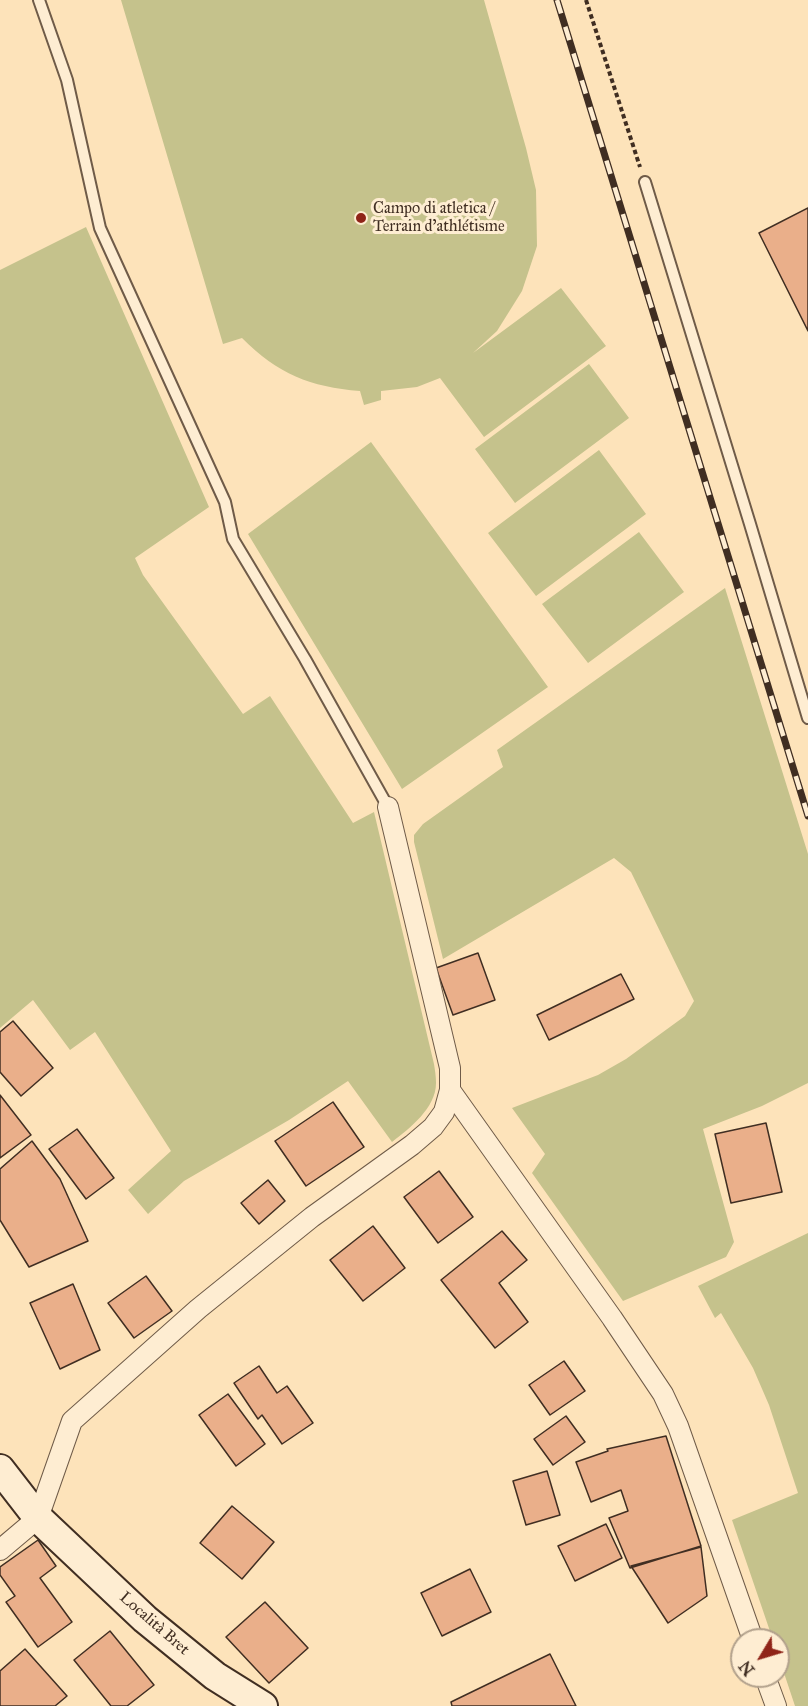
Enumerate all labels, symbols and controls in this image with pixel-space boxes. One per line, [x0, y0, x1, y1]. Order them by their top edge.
place label: Campo di atletica / Terrain d'athlétisme [373, 199, 505, 237]
marker: Campo di atletica / Terrain d'athlétisme [354, 211, 368, 225]
street label: Località Bret [115, 1588, 193, 1660]
north arrow [730, 1628, 790, 1688]
text: N [735, 1657, 759, 1679]

